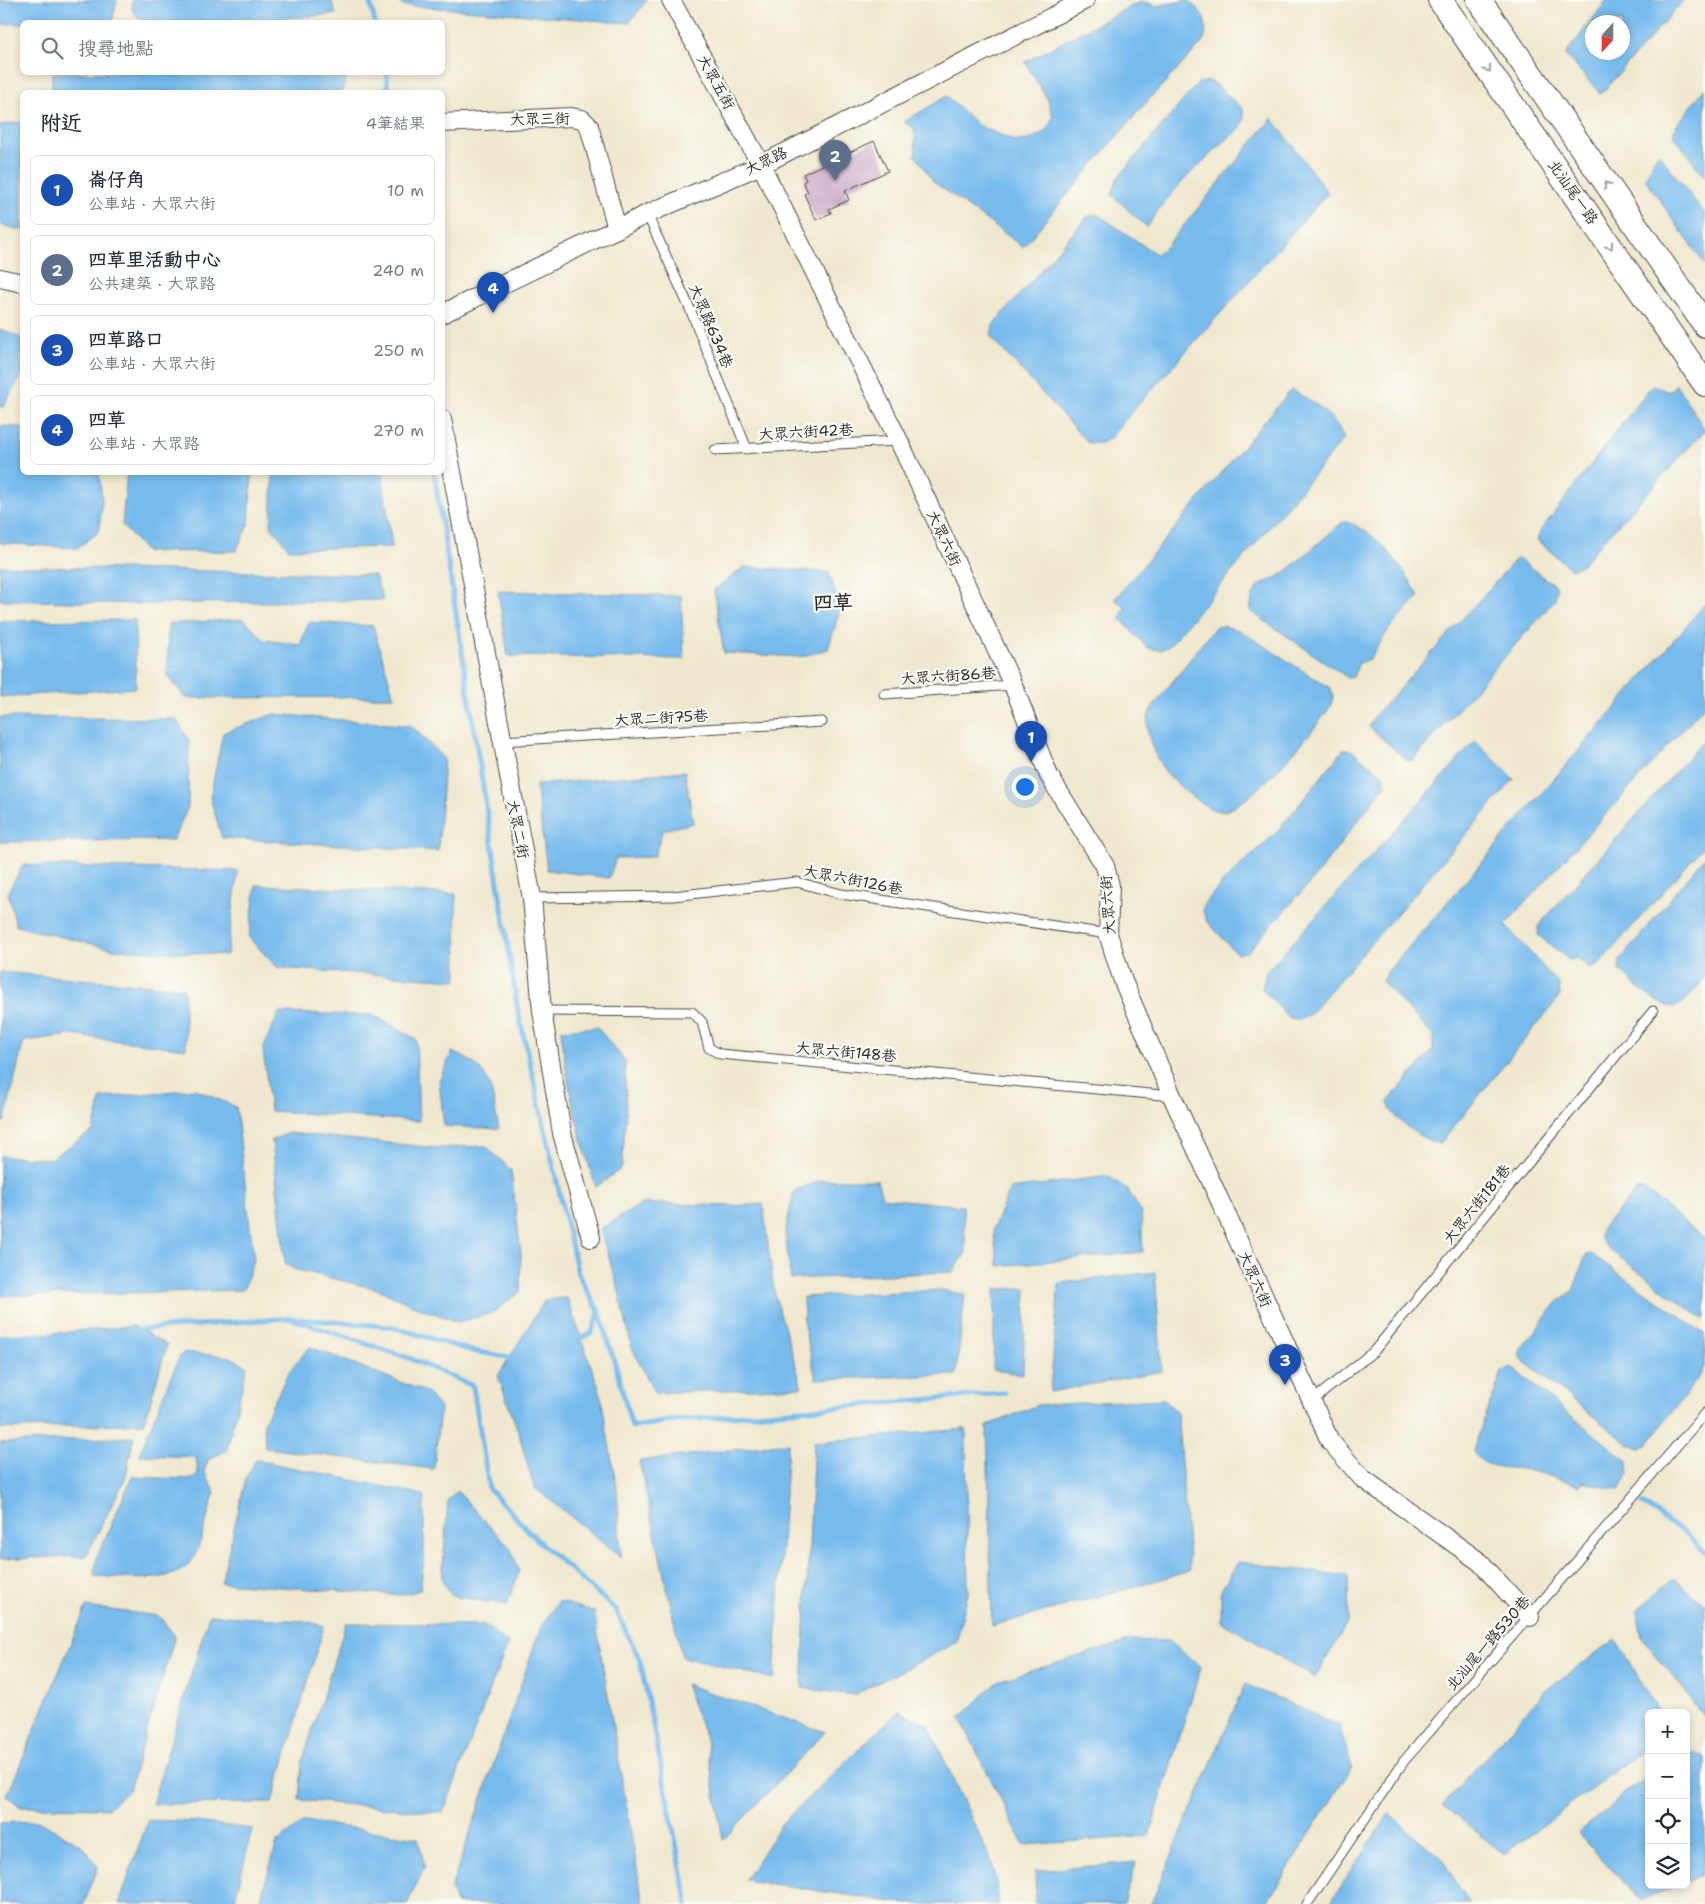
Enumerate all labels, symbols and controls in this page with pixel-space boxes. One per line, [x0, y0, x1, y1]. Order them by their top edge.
north arrow [1585, 15, 1630, 60]
search box [20, 20, 445, 75]
icon: search [38, 34, 66, 62]
text: 搜尋地點 [78, 36, 154, 61]
street label: 大眾五街 [693, 51, 739, 113]
one-way arrow [1482, 63, 1491, 73]
street label: 大眾三街 [510, 108, 570, 130]
text: 附近 [40, 109, 82, 137]
text: 4筆結果 [366, 113, 425, 134]
pin: 2 [819, 140, 851, 181]
street label: 大眾路 [741, 142, 791, 180]
street label: 北汕尾一路 [1543, 156, 1603, 228]
text: 崙仔角 [88, 167, 145, 192]
text: 1 [53, 180, 61, 201]
text: 10 m [387, 180, 424, 201]
one-way arrow [1604, 181, 1613, 190]
text: 公車站 · 大眾六街 [88, 193, 215, 214]
one-way arrow [1604, 240, 1613, 250]
text: 四草里活動中心 [88, 247, 221, 272]
text: 2 [51, 260, 63, 281]
text: 240 m [372, 260, 424, 281]
pin: 4 [477, 272, 509, 313]
text: 公共建築 · 大眾路 [88, 273, 215, 294]
street label: 大眾路634巷 [684, 281, 738, 371]
text: 四草路口 [88, 327, 164, 352]
text: 3 [51, 340, 63, 361]
text: 250 m [373, 340, 424, 361]
text: 公車站 · 大眾六街 [88, 353, 215, 374]
text: 四草 [88, 407, 126, 432]
text: 4 [51, 420, 63, 441]
text: 270 m [373, 420, 424, 441]
street label: 大眾六街42巷 [758, 420, 854, 444]
text: 公車站 · 大眾路 [88, 433, 199, 454]
street label: 大眾六街 [922, 507, 966, 569]
district label: 四草 [813, 589, 853, 615]
street label: 大眾六街86巷 [900, 663, 996, 689]
street label: 大眾二街75巷 [613, 706, 709, 730]
pin: 1 [1015, 721, 1047, 762]
your location [1012, 774, 1038, 800]
street label: 大眾二街 [502, 798, 534, 860]
street label: 大眾六街126巷 [802, 861, 904, 899]
street label: 大眾六街 [1096, 874, 1120, 936]
street label: 大眾六街148巷 [795, 1038, 897, 1066]
street label: 大眾六街181巷 [1439, 1160, 1515, 1248]
street label: 大眾六街 [1234, 1248, 1276, 1310]
pin: 3 [1269, 1344, 1301, 1385]
street label: 北汕尾一路530巷 [1441, 1591, 1535, 1695]
map controls [1645, 1709, 1690, 1889]
button: + [1645, 1709, 1690, 1754]
button: − [1645, 1754, 1690, 1799]
button: locate [1645, 1799, 1690, 1844]
button: layers [1645, 1844, 1690, 1889]

